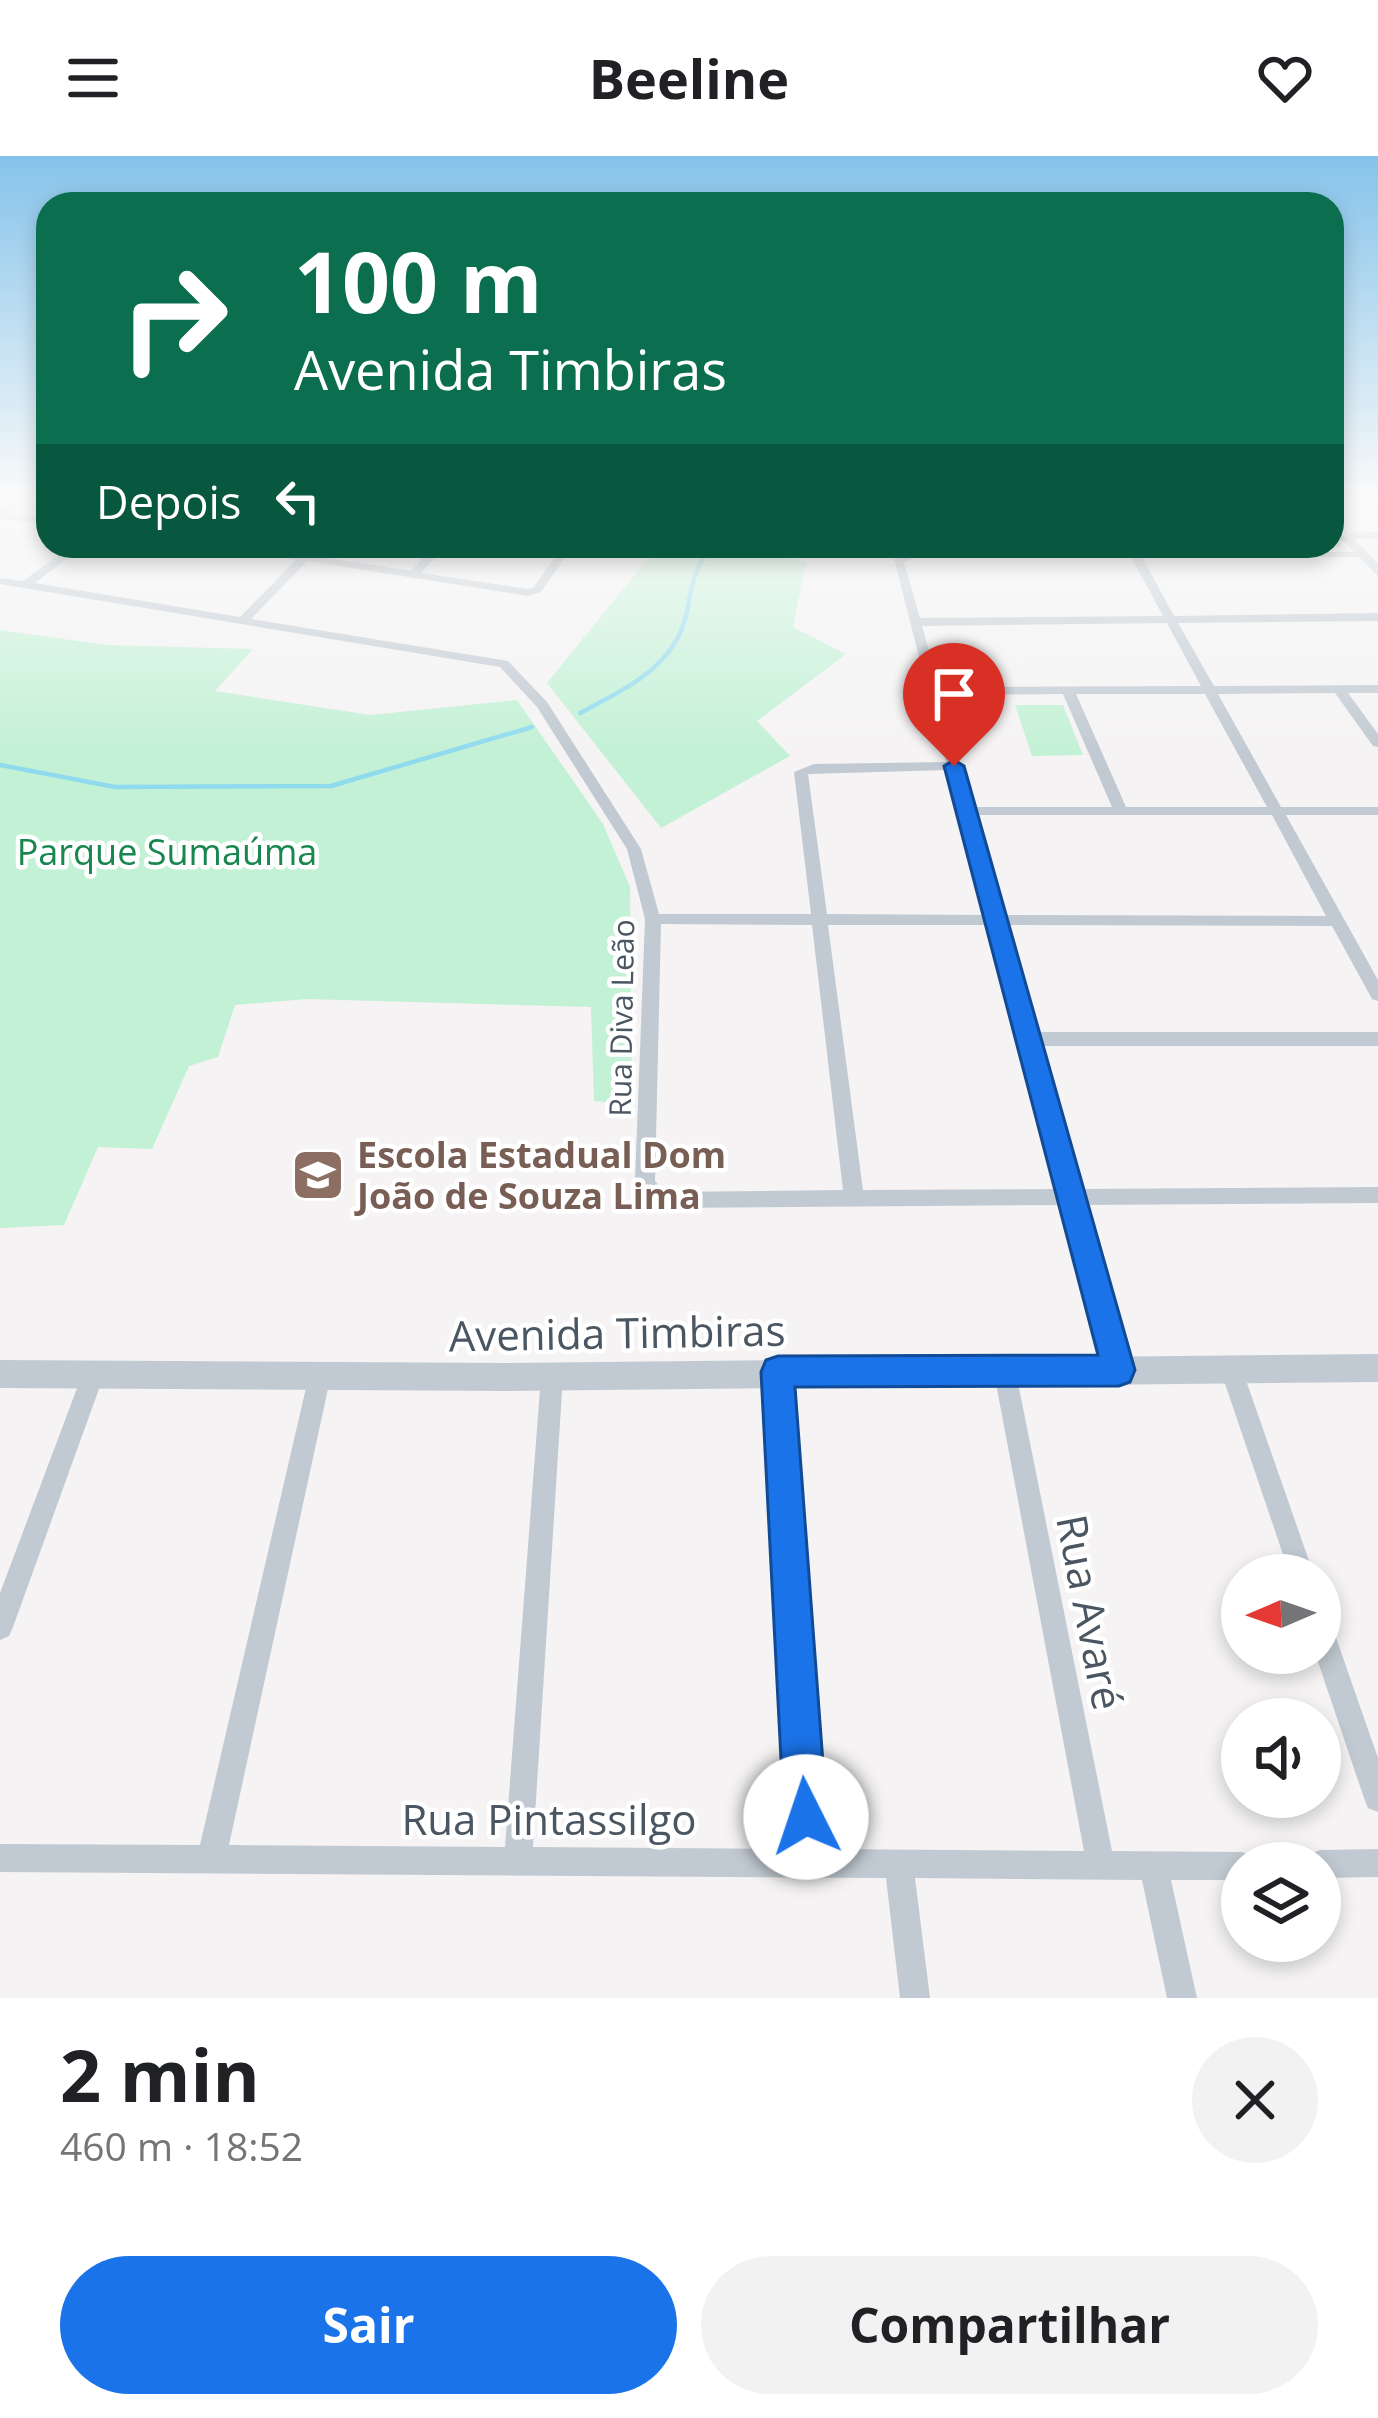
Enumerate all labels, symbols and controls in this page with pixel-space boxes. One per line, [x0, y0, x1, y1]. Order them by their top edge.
text: Beeline [589, 41, 789, 115]
icon: menu [60, 45, 126, 111]
icon: heart [1252, 45, 1318, 111]
text: 100 m [294, 223, 542, 338]
icon: right [96, 240, 252, 396]
text: Avenida Timbiras [294, 332, 727, 406]
icon: left [265, 468, 331, 534]
text: Depois [96, 471, 241, 532]
pin [903, 643, 1005, 766]
icon: arrive [921, 661, 987, 727]
park label: Parque Sumaúma [17, 827, 317, 876]
street label: Rua Diva Leão [599, 919, 643, 1117]
place label: Escola Estadual Dom João de Souza Lima [354, 1130, 726, 1220]
school or university icon: Escola Estadual Dom João de Souza Lima [290, 1147, 346, 1203]
street label: Avenida Timbiras [448, 1301, 786, 1363]
street label: Rua Avaré [1044, 1510, 1138, 1714]
north arrow [1221, 1554, 1341, 1674]
map controls [1221, 1554, 1341, 1962]
button: sound [1221, 1698, 1341, 1818]
position arrow [743, 1754, 869, 1880]
street label: Rua Pintassilgo [401, 1790, 697, 1847]
button: layers [1221, 1842, 1341, 1962]
text: 2 min [60, 2025, 260, 2123]
button: close [1192, 2037, 1318, 2163]
text: 460 m · 18:52 [60, 2119, 303, 2172]
button: Sair [60, 2256, 677, 2394]
button: Compartilhar [701, 2256, 1318, 2394]

